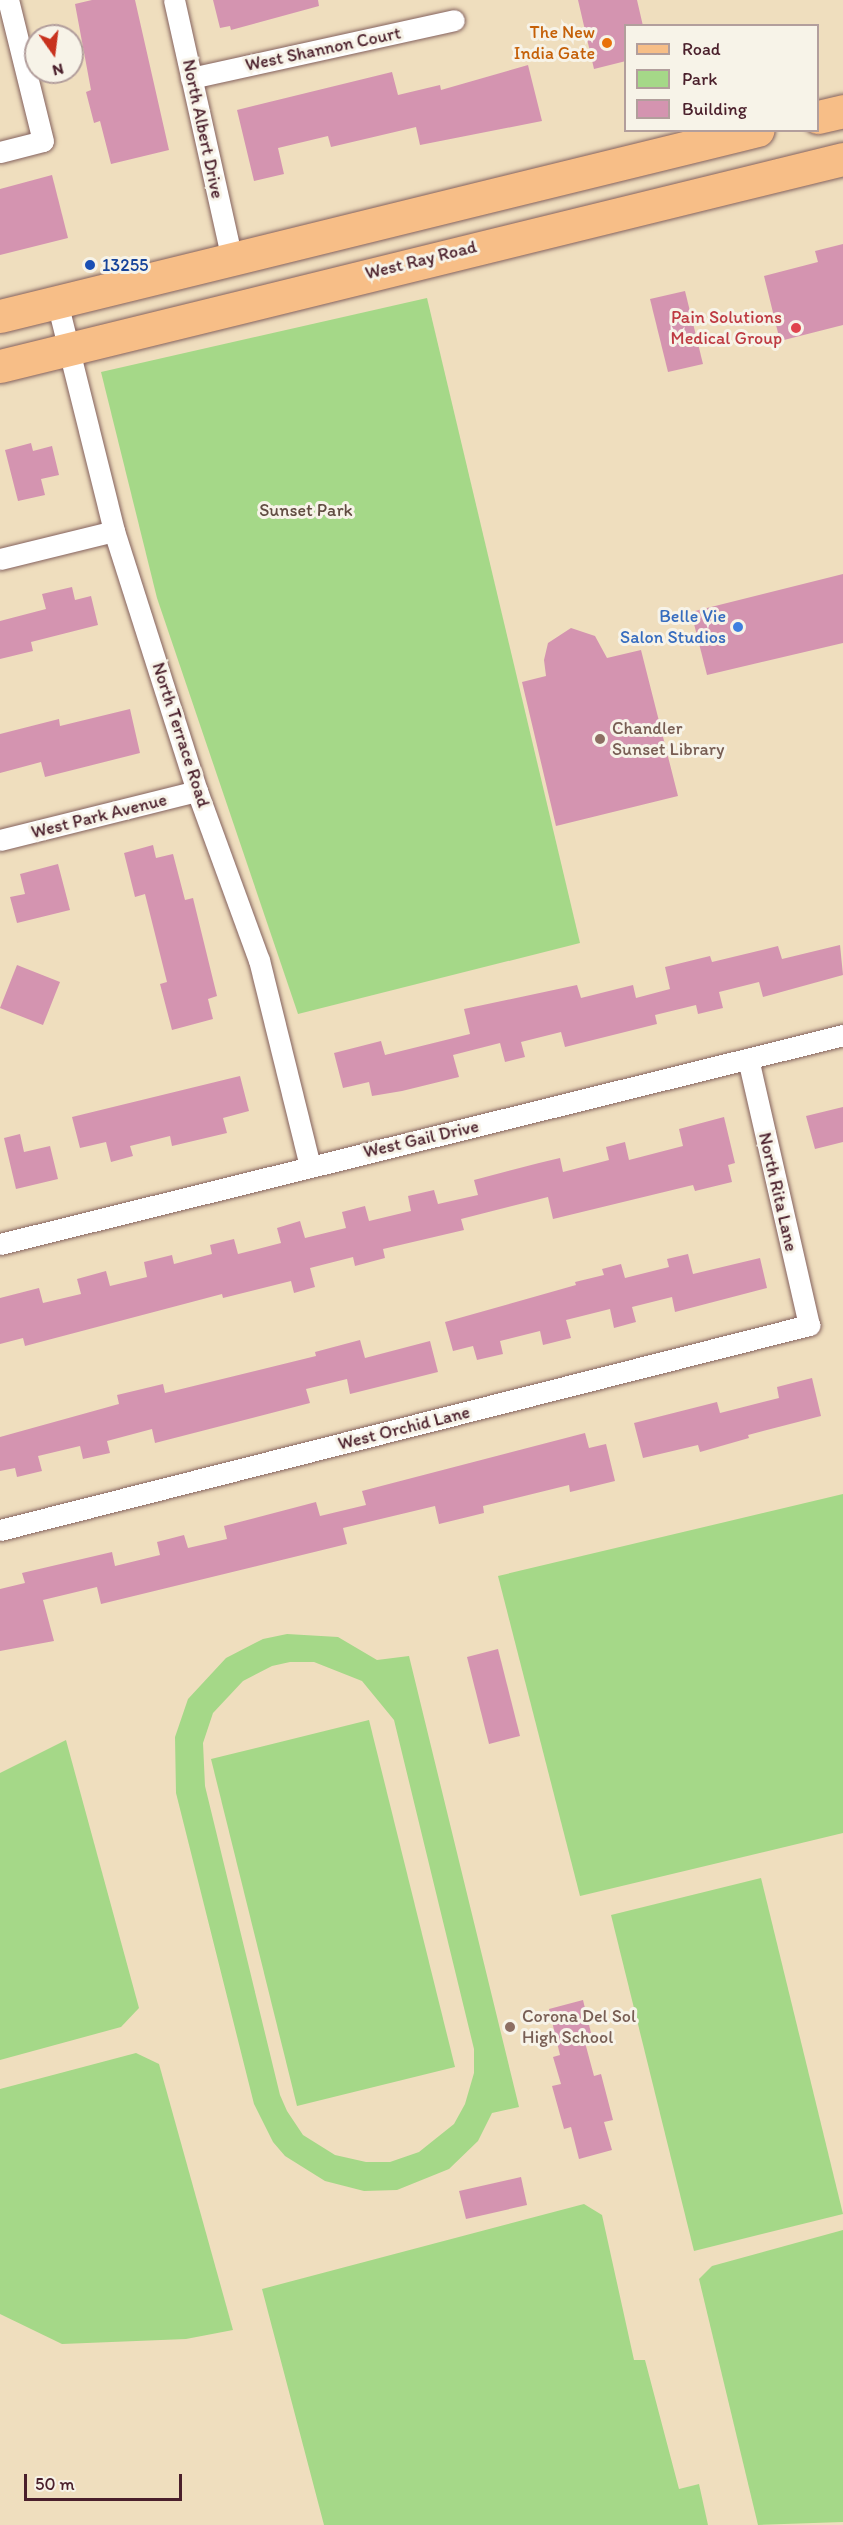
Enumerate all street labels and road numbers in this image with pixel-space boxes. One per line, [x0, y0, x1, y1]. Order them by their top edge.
street label: West Shannon Court [243, 22, 403, 76]
street label: North Albert Drive [178, 57, 228, 201]
street label: West Ray Road [363, 236, 479, 284]
street label: North Terrace Road [148, 661, 214, 809]
street label: West Park Avenue [29, 789, 169, 843]
street label: West Gail Drive [361, 1115, 481, 1163]
street label: North Rita Lane [754, 1131, 802, 1253]
street label: West Orchid Lane [335, 1401, 473, 1455]

